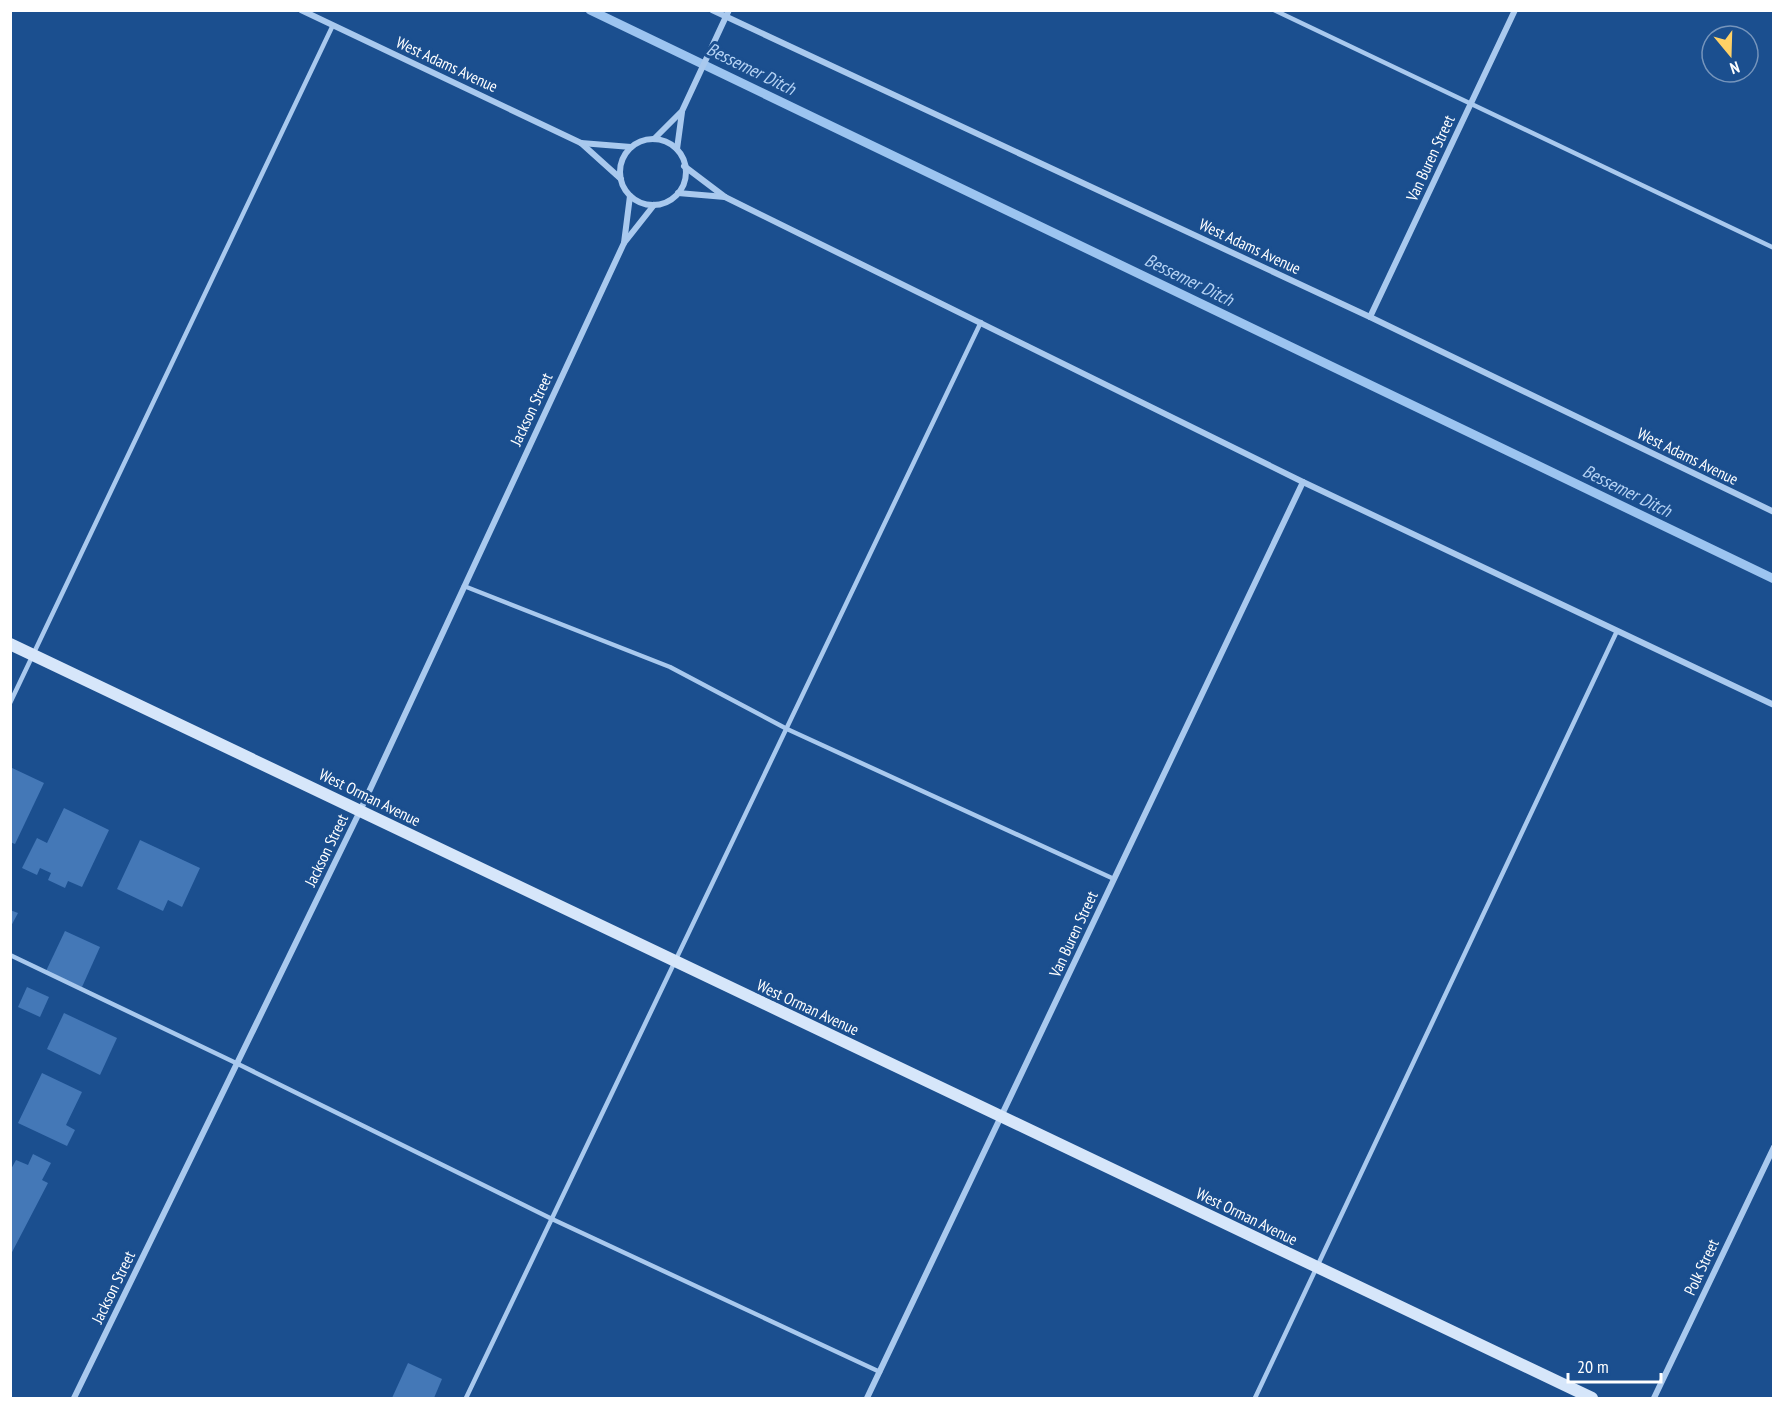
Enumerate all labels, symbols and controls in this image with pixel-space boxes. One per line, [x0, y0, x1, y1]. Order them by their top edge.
north arrow [1700, 24, 1760, 84]
street label: West Adams Avenue [393, 32, 501, 96]
water label: Bessemer Ditch [703, 37, 800, 100]
text: N [1728, 57, 1742, 79]
street label: Van Buren Street [1401, 111, 1459, 205]
street label: West Adams Avenue [1196, 214, 1304, 278]
water label: Bessemer Ditch [1141, 248, 1238, 311]
street label: Jackson Street [505, 369, 557, 449]
street label: West Adams Avenue [1634, 423, 1742, 489]
water label: Bessemer Ditch [1579, 459, 1676, 522]
street label: West Orman Avenue [316, 764, 424, 830]
street label: Jackson Street [299, 810, 352, 890]
street label: Van Buren Street [1044, 887, 1102, 981]
street label: West Orman Avenue [754, 975, 862, 1039]
street label: West Orman Avenue [1193, 1183, 1301, 1249]
street label: Polk Street [1679, 1235, 1723, 1298]
street label: Jackson Street [86, 1247, 139, 1327]
scale bar [1568, 1346, 1661, 1384]
text: 20 m [1577, 1355, 1609, 1378]

